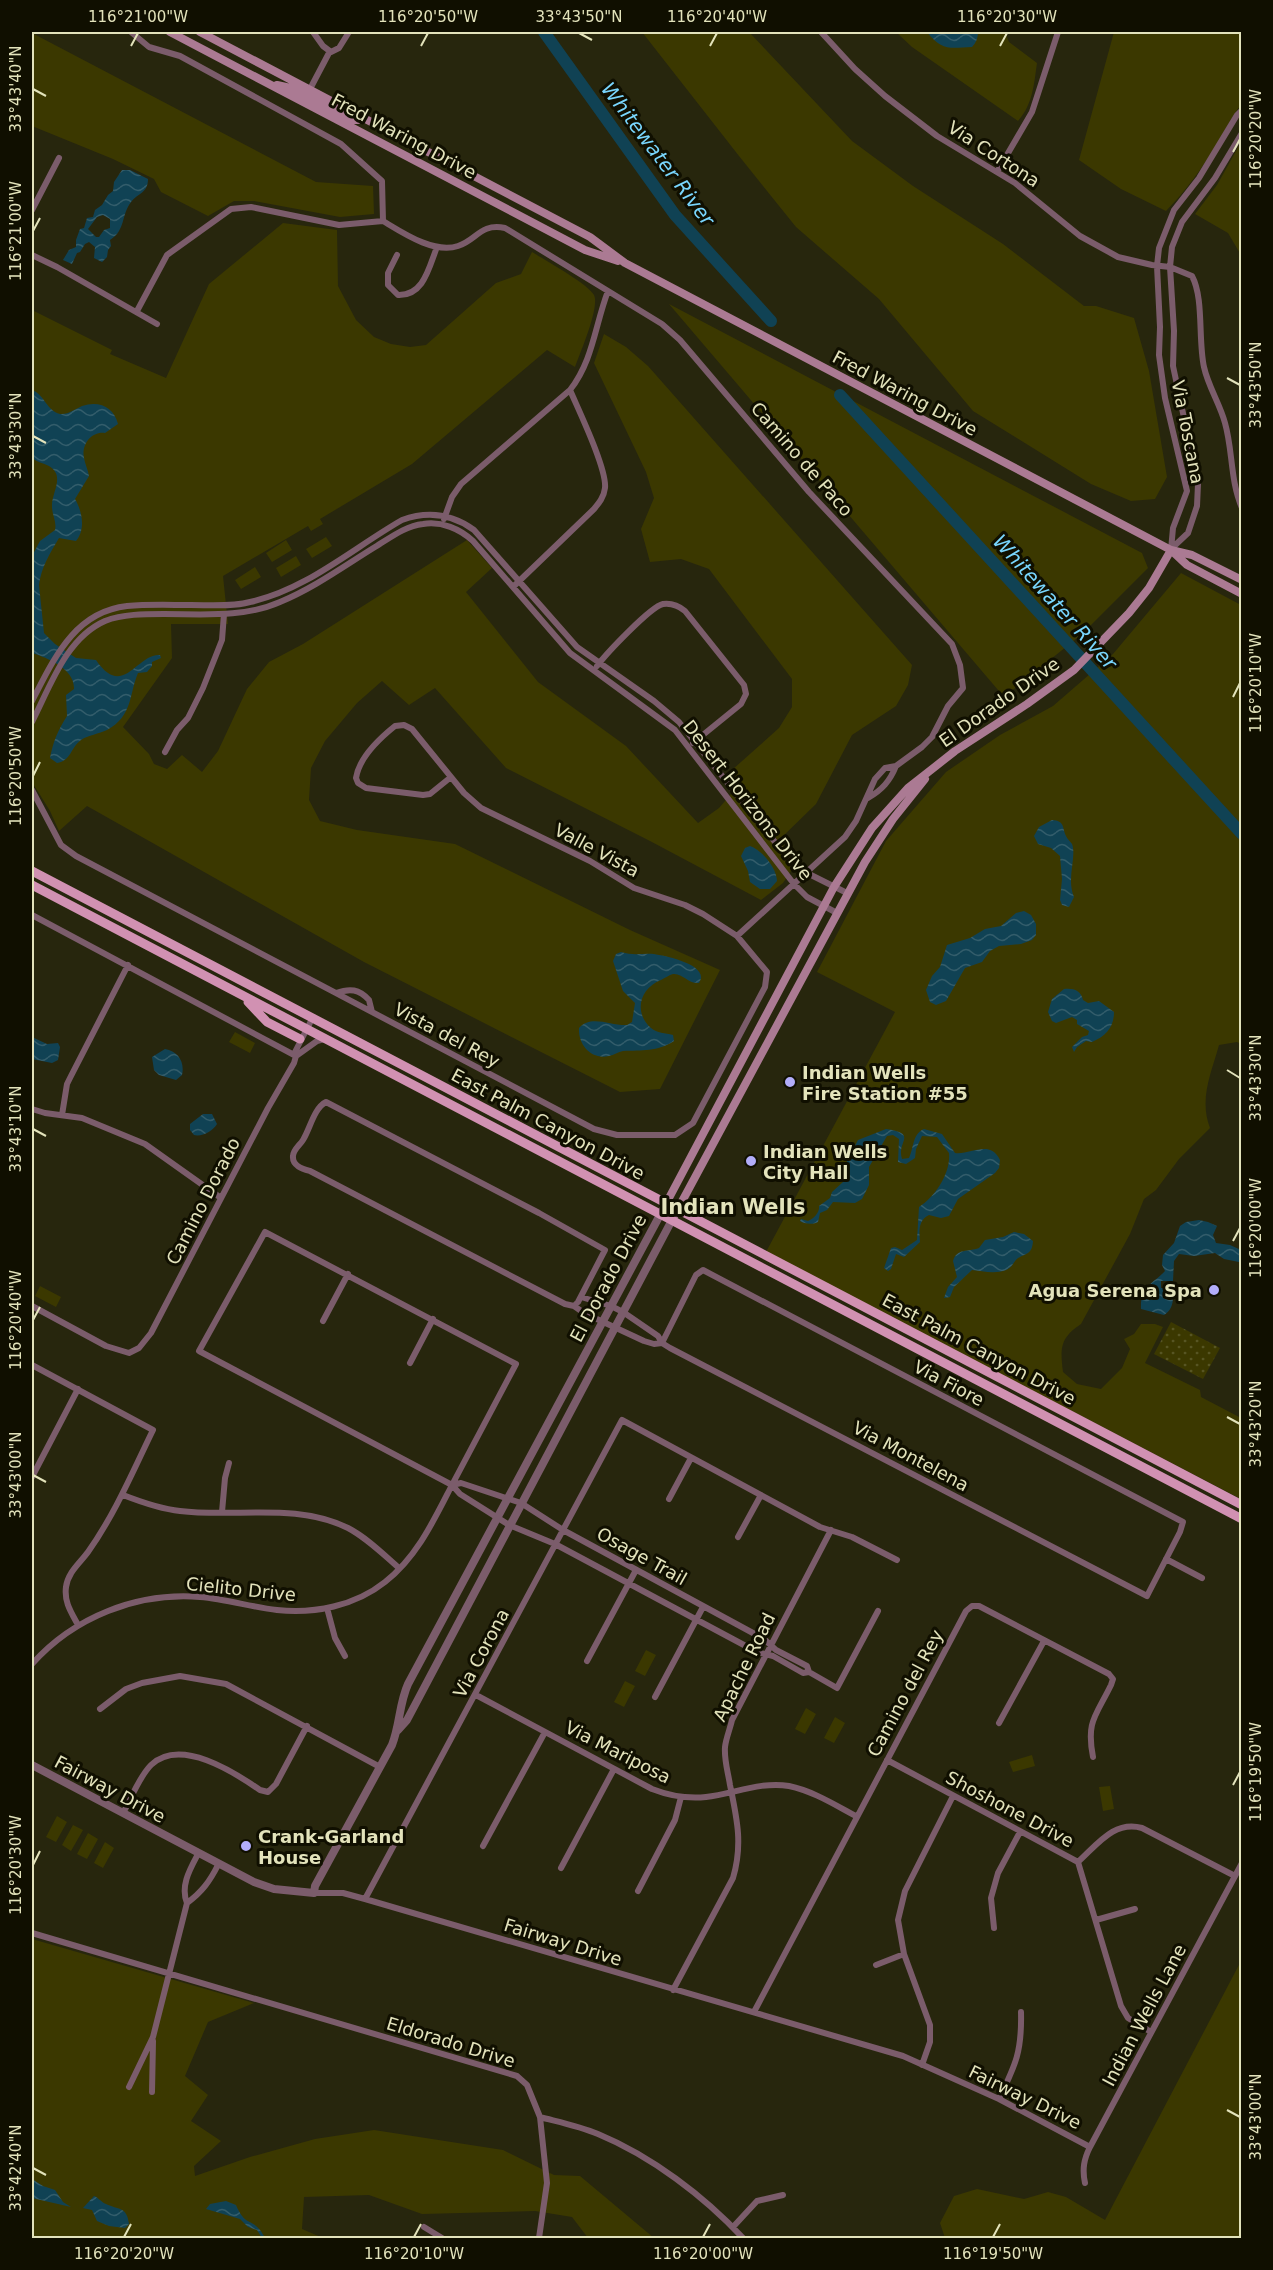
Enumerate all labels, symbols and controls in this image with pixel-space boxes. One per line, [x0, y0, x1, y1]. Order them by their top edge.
text: 116°21'00"W [88, 8, 188, 26]
text: 116°20'50"W [378, 8, 478, 26]
text: 33°43'50"N [535, 8, 623, 26]
text: 116°20'40"W [667, 8, 767, 26]
text: 116°20'30"W [957, 8, 1057, 26]
text: 33°43'40"N [7, 45, 25, 133]
water label: Whitewater River [596, 78, 721, 232]
street label: Fred Waring Drive [328, 89, 480, 183]
text: 116°20'20"W [1247, 89, 1265, 189]
street label: Via Cortona [944, 117, 1044, 191]
text: 116°21'00"W [7, 181, 25, 281]
text: 33°43'50"N [1247, 341, 1265, 429]
street label: Fred Waring Drive [829, 346, 981, 440]
street label: Via Toscana [1168, 378, 1208, 486]
text: 33°43'30"N [7, 392, 25, 480]
street label: Camino de Paco [747, 398, 857, 520]
water label: Whitewater River [988, 530, 1123, 676]
text: 116°20'10"W [1247, 633, 1265, 733]
street label: El Dorado Drive [935, 653, 1063, 751]
street label: Desert Horizons Drive [679, 716, 817, 884]
text: 116°20'50"W [7, 726, 25, 826]
street label: Valle Vista [551, 819, 643, 881]
street label: Vista del Rey [391, 998, 504, 1072]
text: 33°43'30"N [1247, 1034, 1265, 1122]
place label: Indian Wells Fire Station #55 [802, 1062, 968, 1104]
street label: East Palm Canyon Drive [448, 1064, 648, 1184]
marker: Indian Wells Fire Station #55 [783, 1075, 797, 1089]
text: 33°43'10"N [7, 1085, 25, 1173]
street label: Camino Dorado [162, 1134, 244, 1268]
place label: Indian Wells City Hall [763, 1141, 887, 1183]
marker: Indian Wells City Hall [744, 1154, 758, 1168]
text: 116°20'00"W [1247, 1178, 1265, 1278]
district label: Indian Wells [661, 1195, 805, 1219]
street label: El Dorado Drive [565, 1211, 651, 1345]
text: 116°20'40"W [7, 1270, 25, 1370]
place label: Agua Serena Spa [1028, 1280, 1202, 1301]
marker: Agua Serena Spa [1207, 1283, 1221, 1297]
street label: East Palm Canyon Drive [879, 1289, 1079, 1409]
street label: Via Fiore [910, 1356, 988, 1410]
text: 33°43'20"N [1247, 1380, 1265, 1468]
street label: Via Montelena [849, 1417, 973, 1495]
text: 33°43'00"N [7, 1431, 25, 1519]
street label: Osage Trail [593, 1523, 691, 1589]
street label: Cielito Drive [185, 1573, 297, 1605]
street label: Via Corona [449, 1605, 513, 1701]
street label: Apache Road [709, 1609, 779, 1725]
street label: Camino del Rey [863, 1626, 948, 1760]
street label: Via Mariposa [562, 1716, 674, 1788]
text: 116°19'50"W [1247, 1722, 1265, 1822]
street label: Fairway Drive [51, 1751, 169, 1827]
street label: Shoshone Drive [942, 1766, 1078, 1852]
text: 116°20'30"W [7, 1815, 25, 1915]
place label: Crank-Garland House [258, 1826, 404, 1868]
marker: Crank-Garland House [239, 1839, 253, 1853]
street label: Fairway Drive [501, 1914, 625, 1970]
street label: Indian Wells Lane [1098, 1940, 1190, 2090]
street label: Eldorado Drive [384, 2012, 518, 2072]
street label: Fairway Drive [965, 2061, 1085, 2133]
text: 33°43'00"N [1247, 2073, 1265, 2161]
text: 33°42'40"N [7, 2124, 25, 2212]
text: 116°20'20"W [74, 2245, 174, 2263]
text: 116°20'10"W [364, 2245, 464, 2263]
text: 116°20'00"W [653, 2245, 753, 2263]
text: 116°19'50"W [943, 2245, 1043, 2263]

